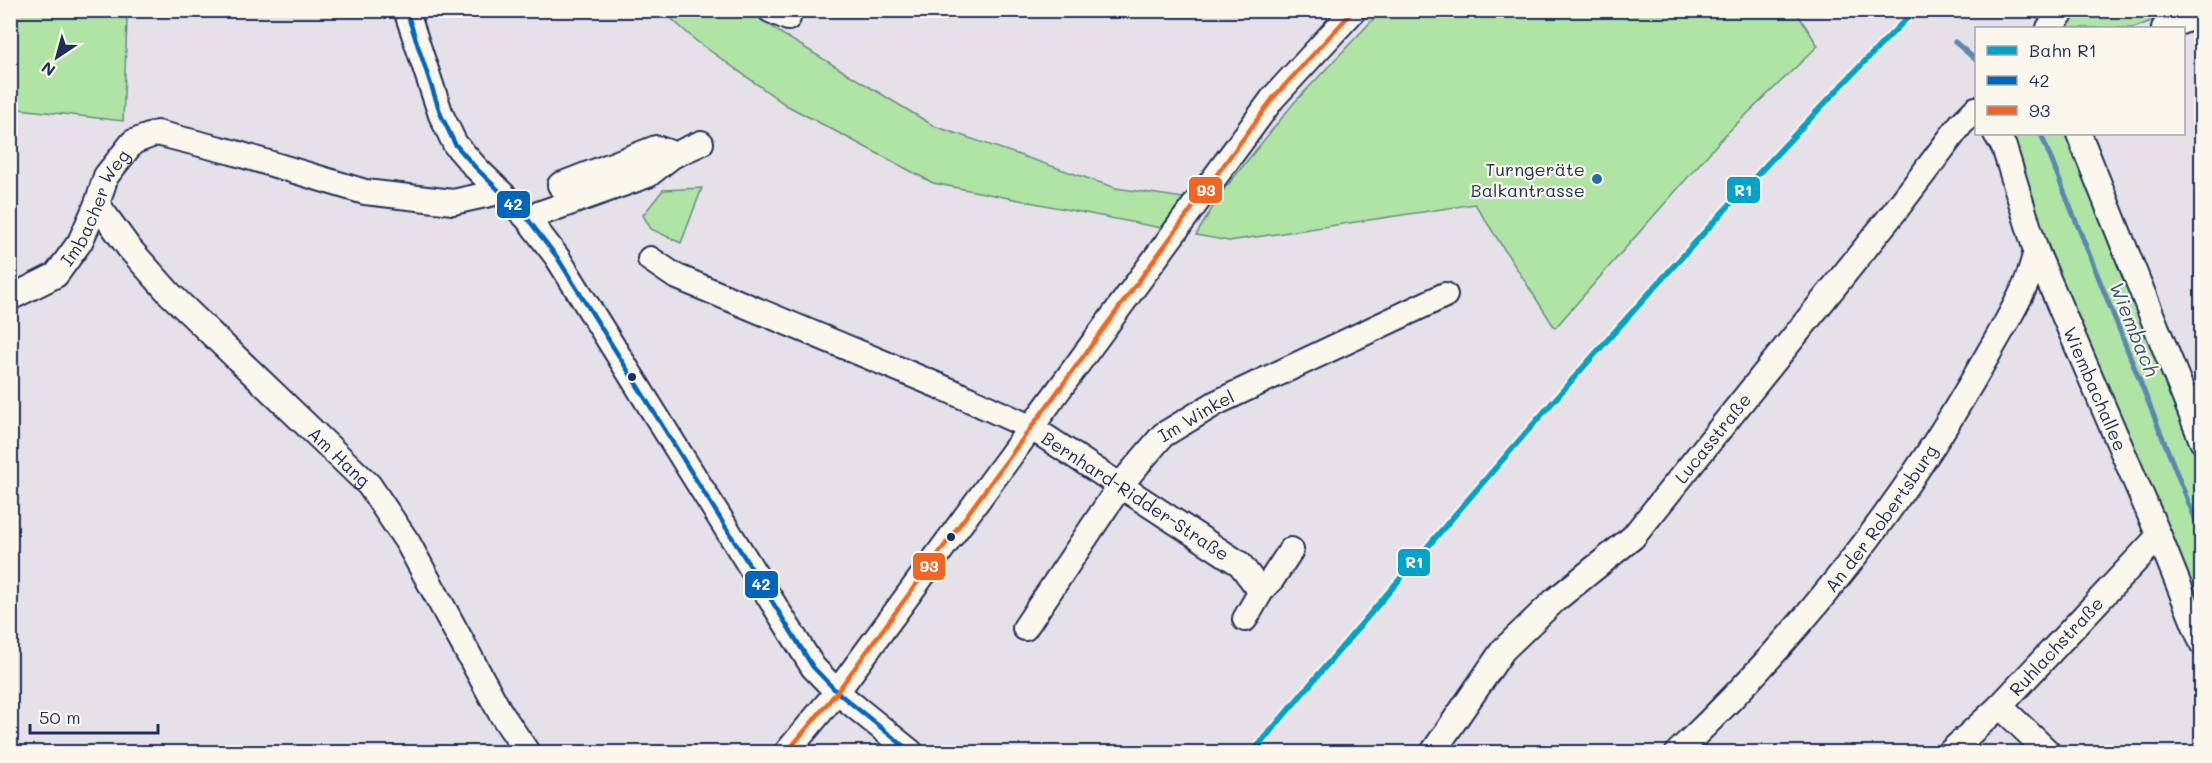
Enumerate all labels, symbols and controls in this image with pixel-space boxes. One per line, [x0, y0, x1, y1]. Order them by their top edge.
north arrow [27, 27, 87, 87]
legend [1975, 27, 2185, 135]
text: Bahn R1 [2029, 38, 2097, 62]
text: N [37, 57, 59, 82]
text: 42 [2029, 68, 2050, 92]
text: 93 [2029, 98, 2050, 122]
street label: Imbacher Weg [55, 144, 135, 271]
place label: Turngeräte Balkantrasse [1471, 157, 1585, 202]
marker: Turngeräte Balkantrasse [1590, 172, 1604, 186]
line badge: 93 [1188, 176, 1223, 204]
line badge: R1 [1726, 176, 1761, 204]
text: 93 [1196, 179, 1216, 200]
text: R1 [1734, 179, 1752, 200]
line badge: 42 [496, 190, 531, 219]
text: 42 [503, 193, 523, 214]
water label: Wiembach [2104, 278, 2166, 380]
street label: Wiembachallee [2058, 323, 2133, 454]
unlabelled marker [626, 371, 638, 383]
street label: Im Winkel [1153, 384, 1238, 447]
street label: Lucasstraße [1669, 388, 1756, 488]
street label: Am Hang [303, 421, 376, 492]
street label: Bernhard-Ridder-Straße [1037, 426, 1234, 566]
street label: An der Robertsburg [1819, 440, 1942, 597]
unlabelled marker [945, 531, 957, 543]
line badge: R1 [1397, 548, 1431, 577]
text: R1 [1405, 551, 1423, 572]
line badge: 93 [912, 552, 946, 581]
text: 93 [919, 555, 939, 576]
line badge: 42 [744, 570, 779, 599]
text: 42 [751, 573, 771, 594]
street label: Ruhlachstraße [2004, 591, 2108, 701]
scale bar [30, 697, 158, 735]
text: 50 m [39, 705, 81, 729]

